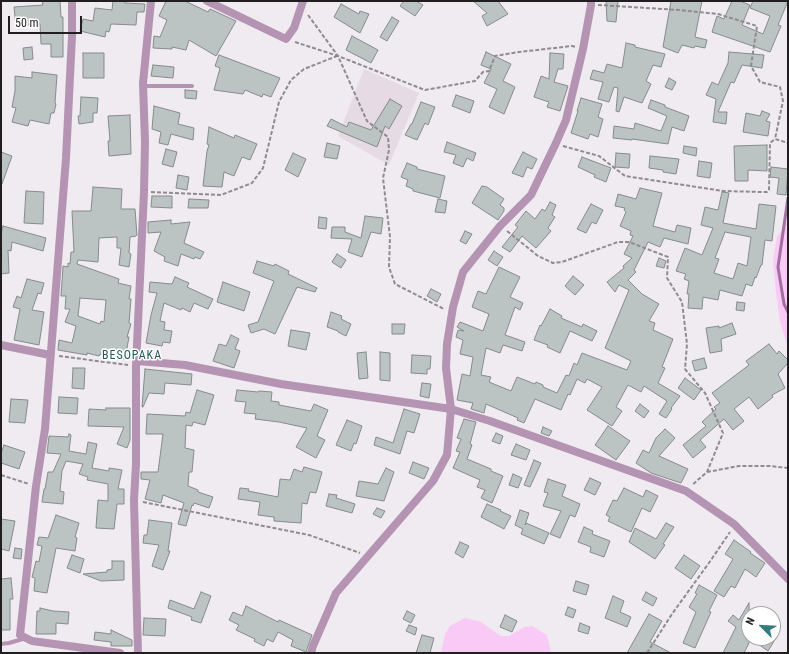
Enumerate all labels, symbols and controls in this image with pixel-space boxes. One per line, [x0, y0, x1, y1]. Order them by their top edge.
scale bar [10, 8, 84, 34]
text: 50 m [15, 16, 39, 30]
district label: BESOPAKA [102, 349, 162, 363]
north arrow [741, 606, 781, 646]
text: N [743, 616, 758, 627]

